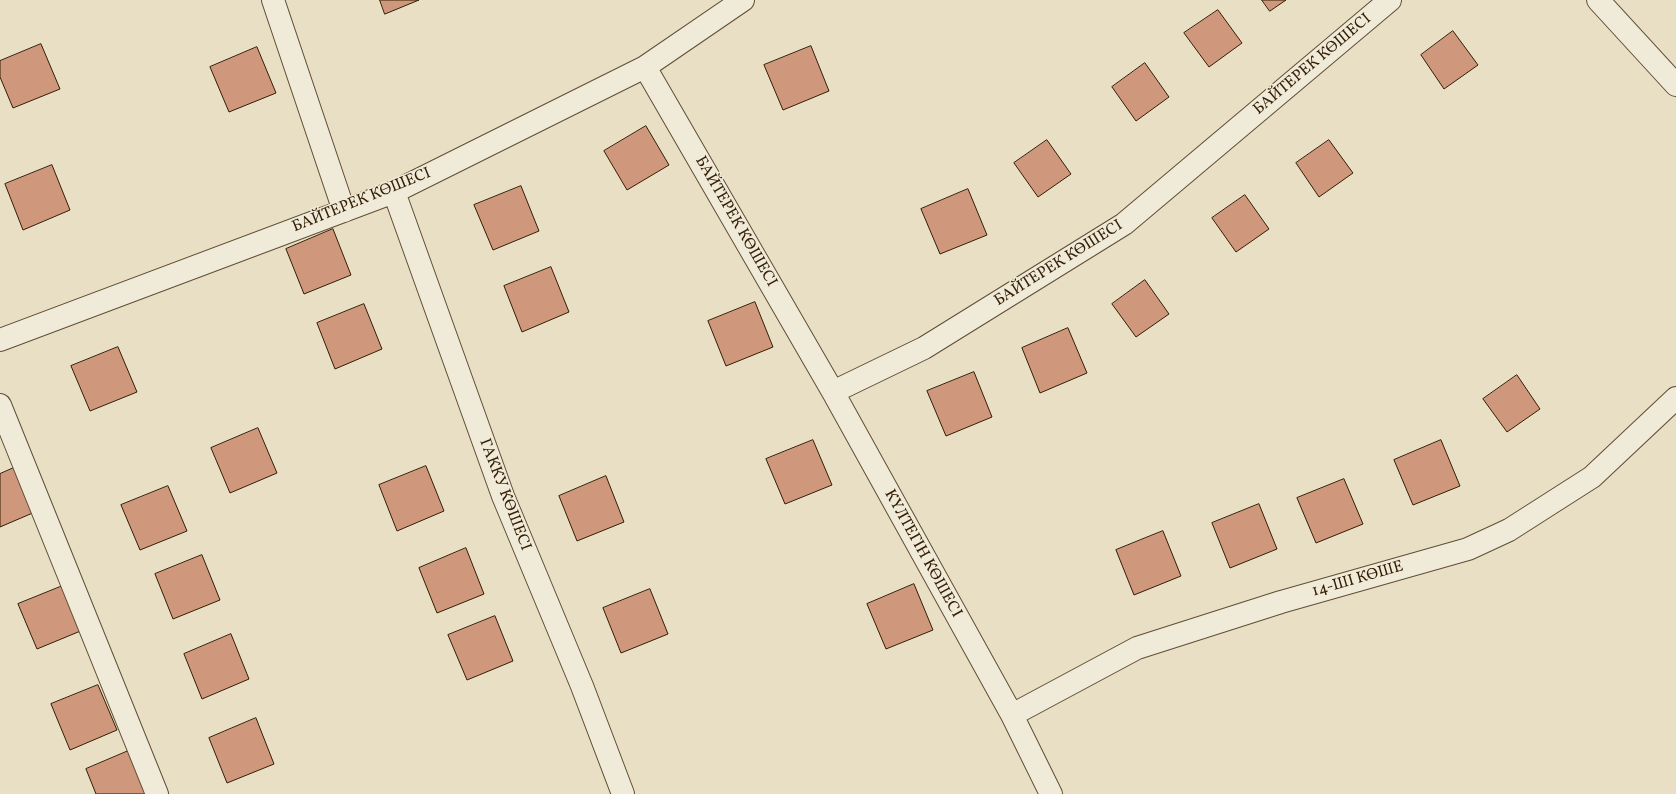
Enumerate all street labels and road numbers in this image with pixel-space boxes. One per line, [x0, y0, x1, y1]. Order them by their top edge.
street label: БАЙТЕРЕК КӨШЕСІ [1250, 10, 1376, 120]
street label: БАЙТЕРЕК КӨШЕСІ [690, 153, 780, 291]
street label: БАЙТЕРЕК КӨШЕСІ [290, 164, 434, 238]
street label: БАЙТЕРЕК КӨШЕСІ [991, 217, 1127, 311]
street label: ГАККУ КӨШЕСІ [474, 436, 534, 554]
street label: КҮЛТЕГІН КӨШЕСІ [879, 487, 965, 621]
street label: 14-ШІ КӨШЕ [1310, 558, 1406, 602]

